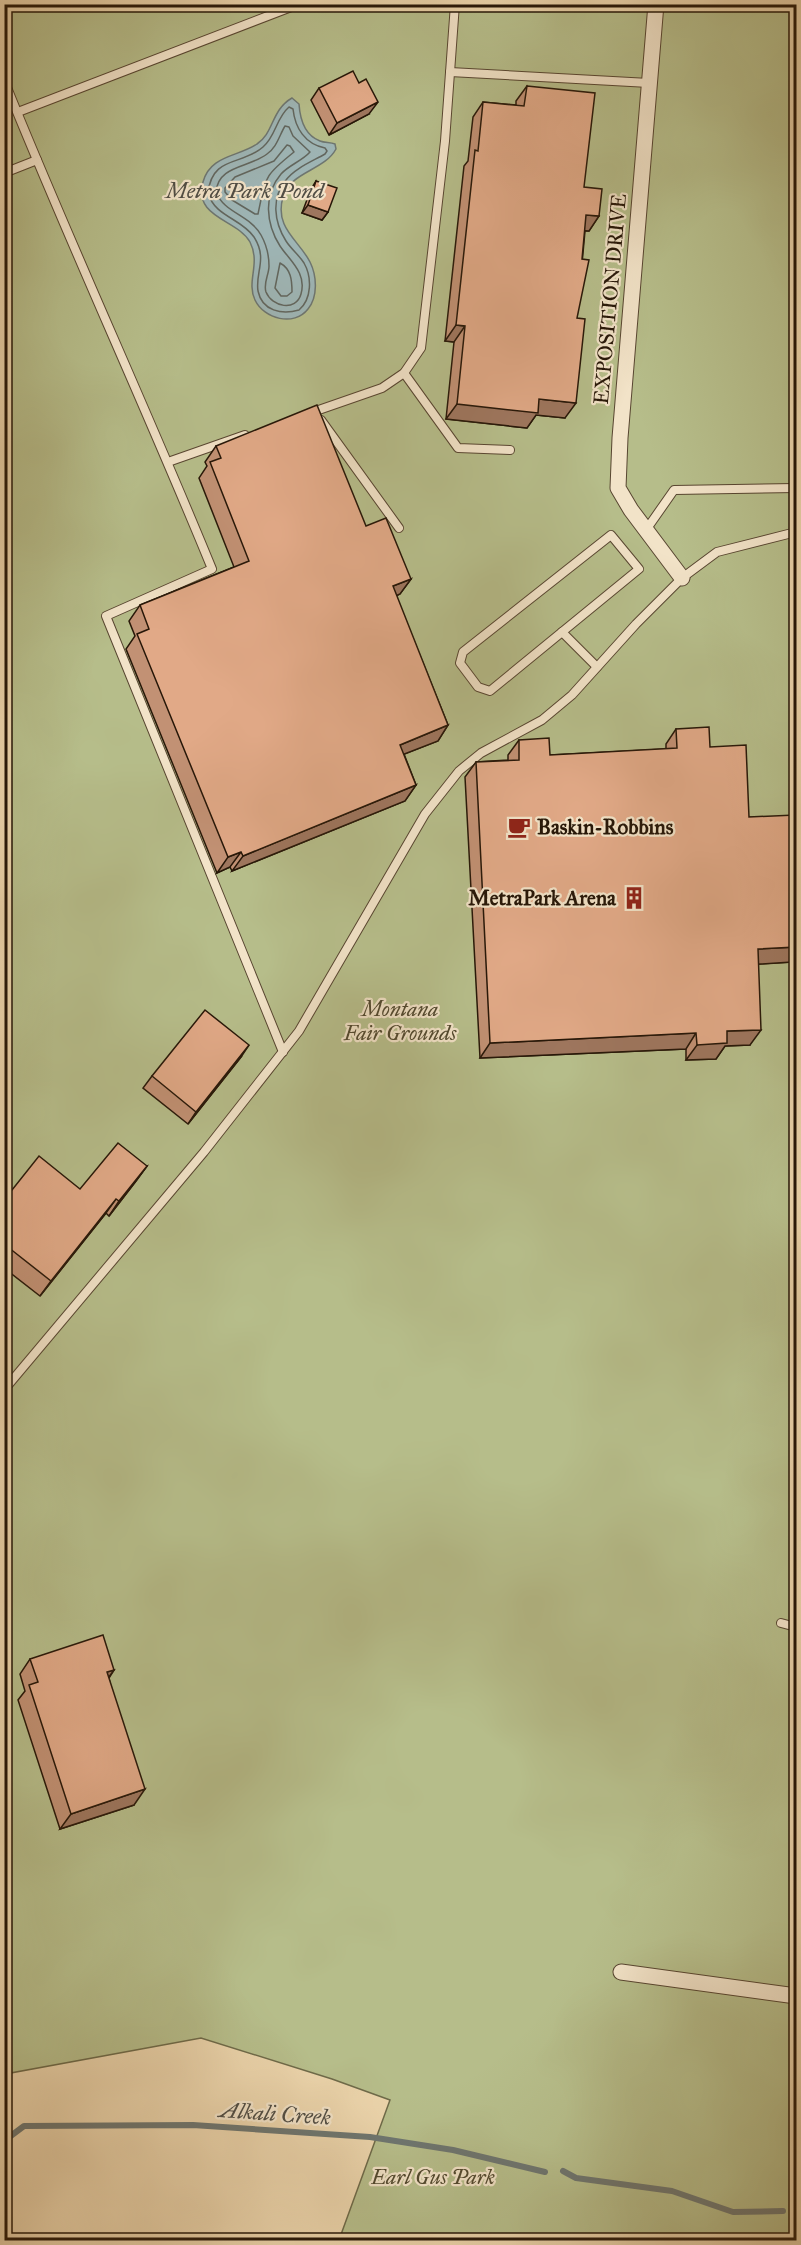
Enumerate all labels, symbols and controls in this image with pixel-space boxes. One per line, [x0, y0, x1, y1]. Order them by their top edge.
water label: Metra Park Pond [164, 177, 326, 204]
street label: EXPOSITION DRIVE [588, 193, 632, 405]
cafe icon: Baskin-Robbins [506, 814, 532, 840]
place label: Baskin-Robbins [537, 814, 674, 840]
place label: MetraPark Arena [468, 885, 617, 911]
building icon: MetraPark Arena [621, 885, 647, 911]
park label: Montana Fair Grounds [343, 996, 457, 1046]
water label: Alkali Creek [216, 2096, 332, 2131]
park label: Earl Gus Park [370, 2164, 496, 2190]

